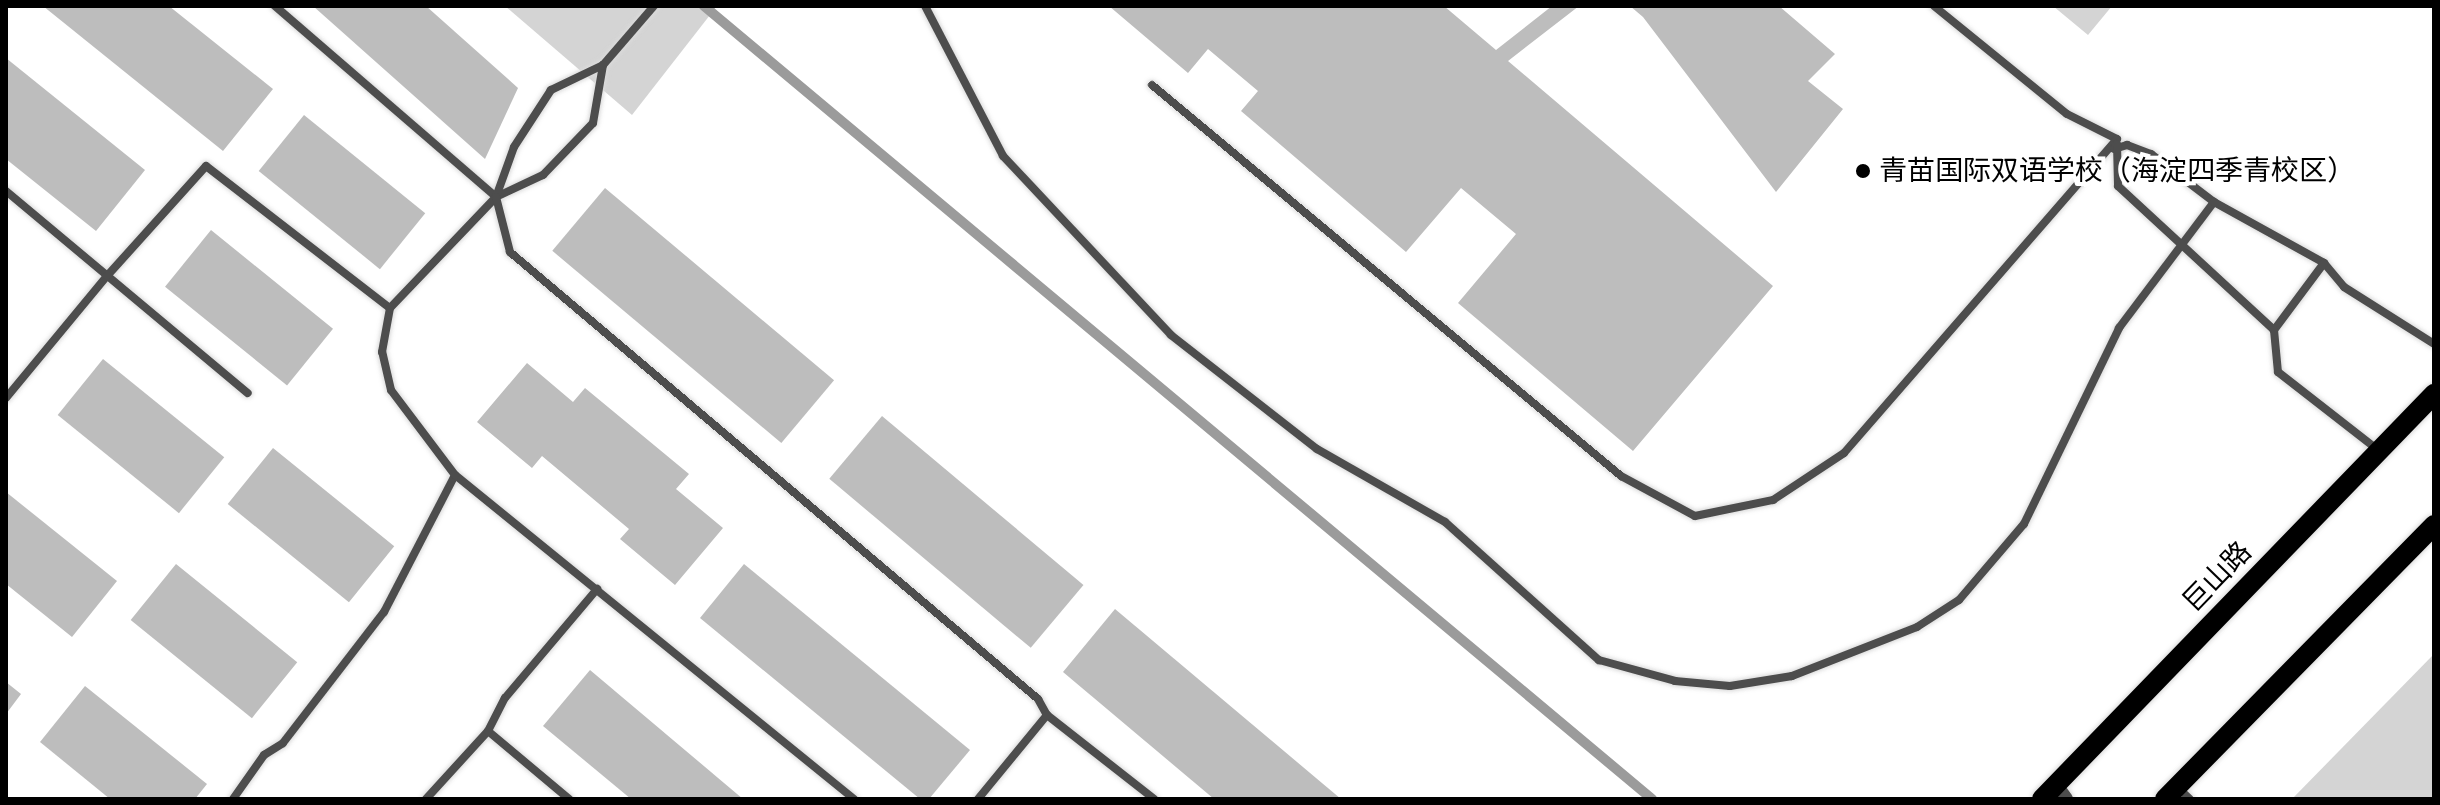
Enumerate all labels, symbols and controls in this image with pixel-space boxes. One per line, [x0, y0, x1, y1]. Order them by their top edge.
place label: 青苗国际双语学校（海淀四季青校区） [1879, 154, 2355, 188]
marker: 青苗国际双语学校（海淀四季青校区） [1854, 162, 1872, 180]
street label: 巨山路 [2176, 535, 2258, 619]

